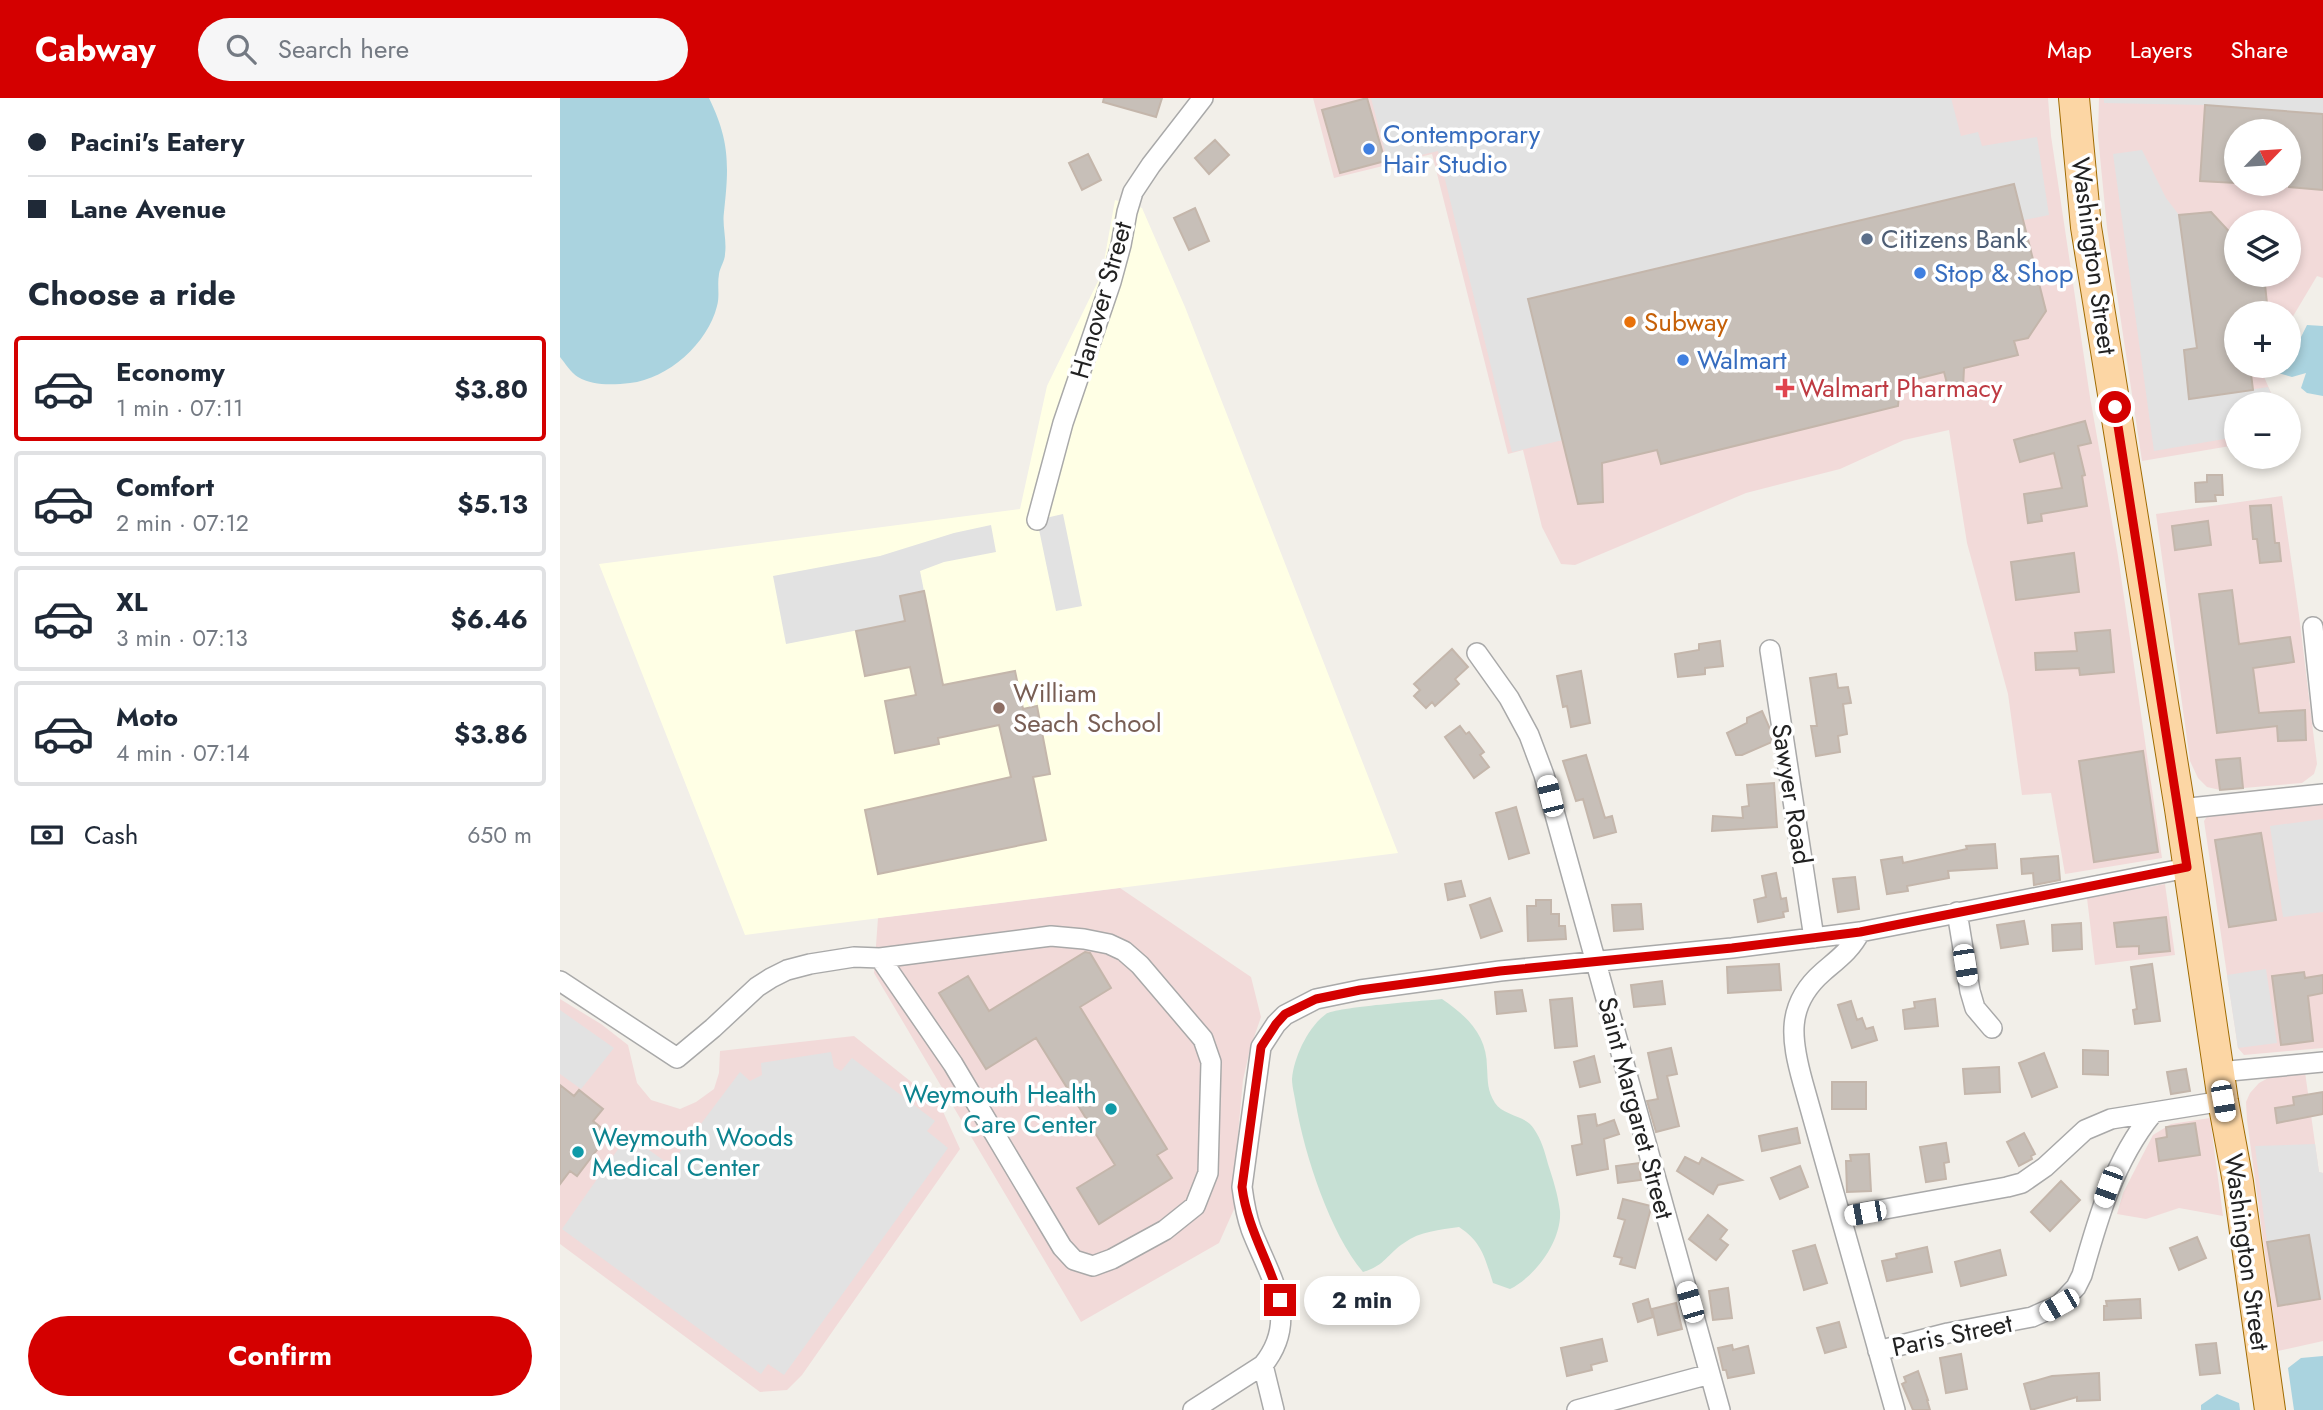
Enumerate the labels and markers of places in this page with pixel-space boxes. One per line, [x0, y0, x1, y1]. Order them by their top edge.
place label: Contemporary Hair Studio [1383, 115, 1541, 183]
marker: Contemporary Hair Studio [1361, 141, 1377, 157]
place label: Citizens Bank [1881, 220, 2028, 258]
marker: Citizens Bank [1859, 231, 1875, 247]
place label: Stop & Shop [1934, 254, 2074, 292]
marker: Stop & Shop [1912, 265, 1928, 281]
place label: Subway [1644, 303, 1728, 341]
marker: Subway [1622, 314, 1638, 330]
place label: Walmart [1697, 341, 1787, 379]
marker: Walmart [1675, 352, 1691, 368]
place label: Walmart Pharmacy [1799, 369, 2003, 407]
marker: Walmart Pharmacy [1777, 380, 1793, 396]
place label: William Seach School [1013, 674, 1162, 742]
marker: William Seach School [991, 700, 1007, 716]
place label: Weymouth Health Care Center [903, 1075, 1097, 1143]
marker: Weymouth Health Care Center [1103, 1101, 1119, 1117]
place label: Weymouth Woods Medical Center [592, 1118, 793, 1186]
marker: Weymouth Woods Medical Center [570, 1144, 586, 1160]

